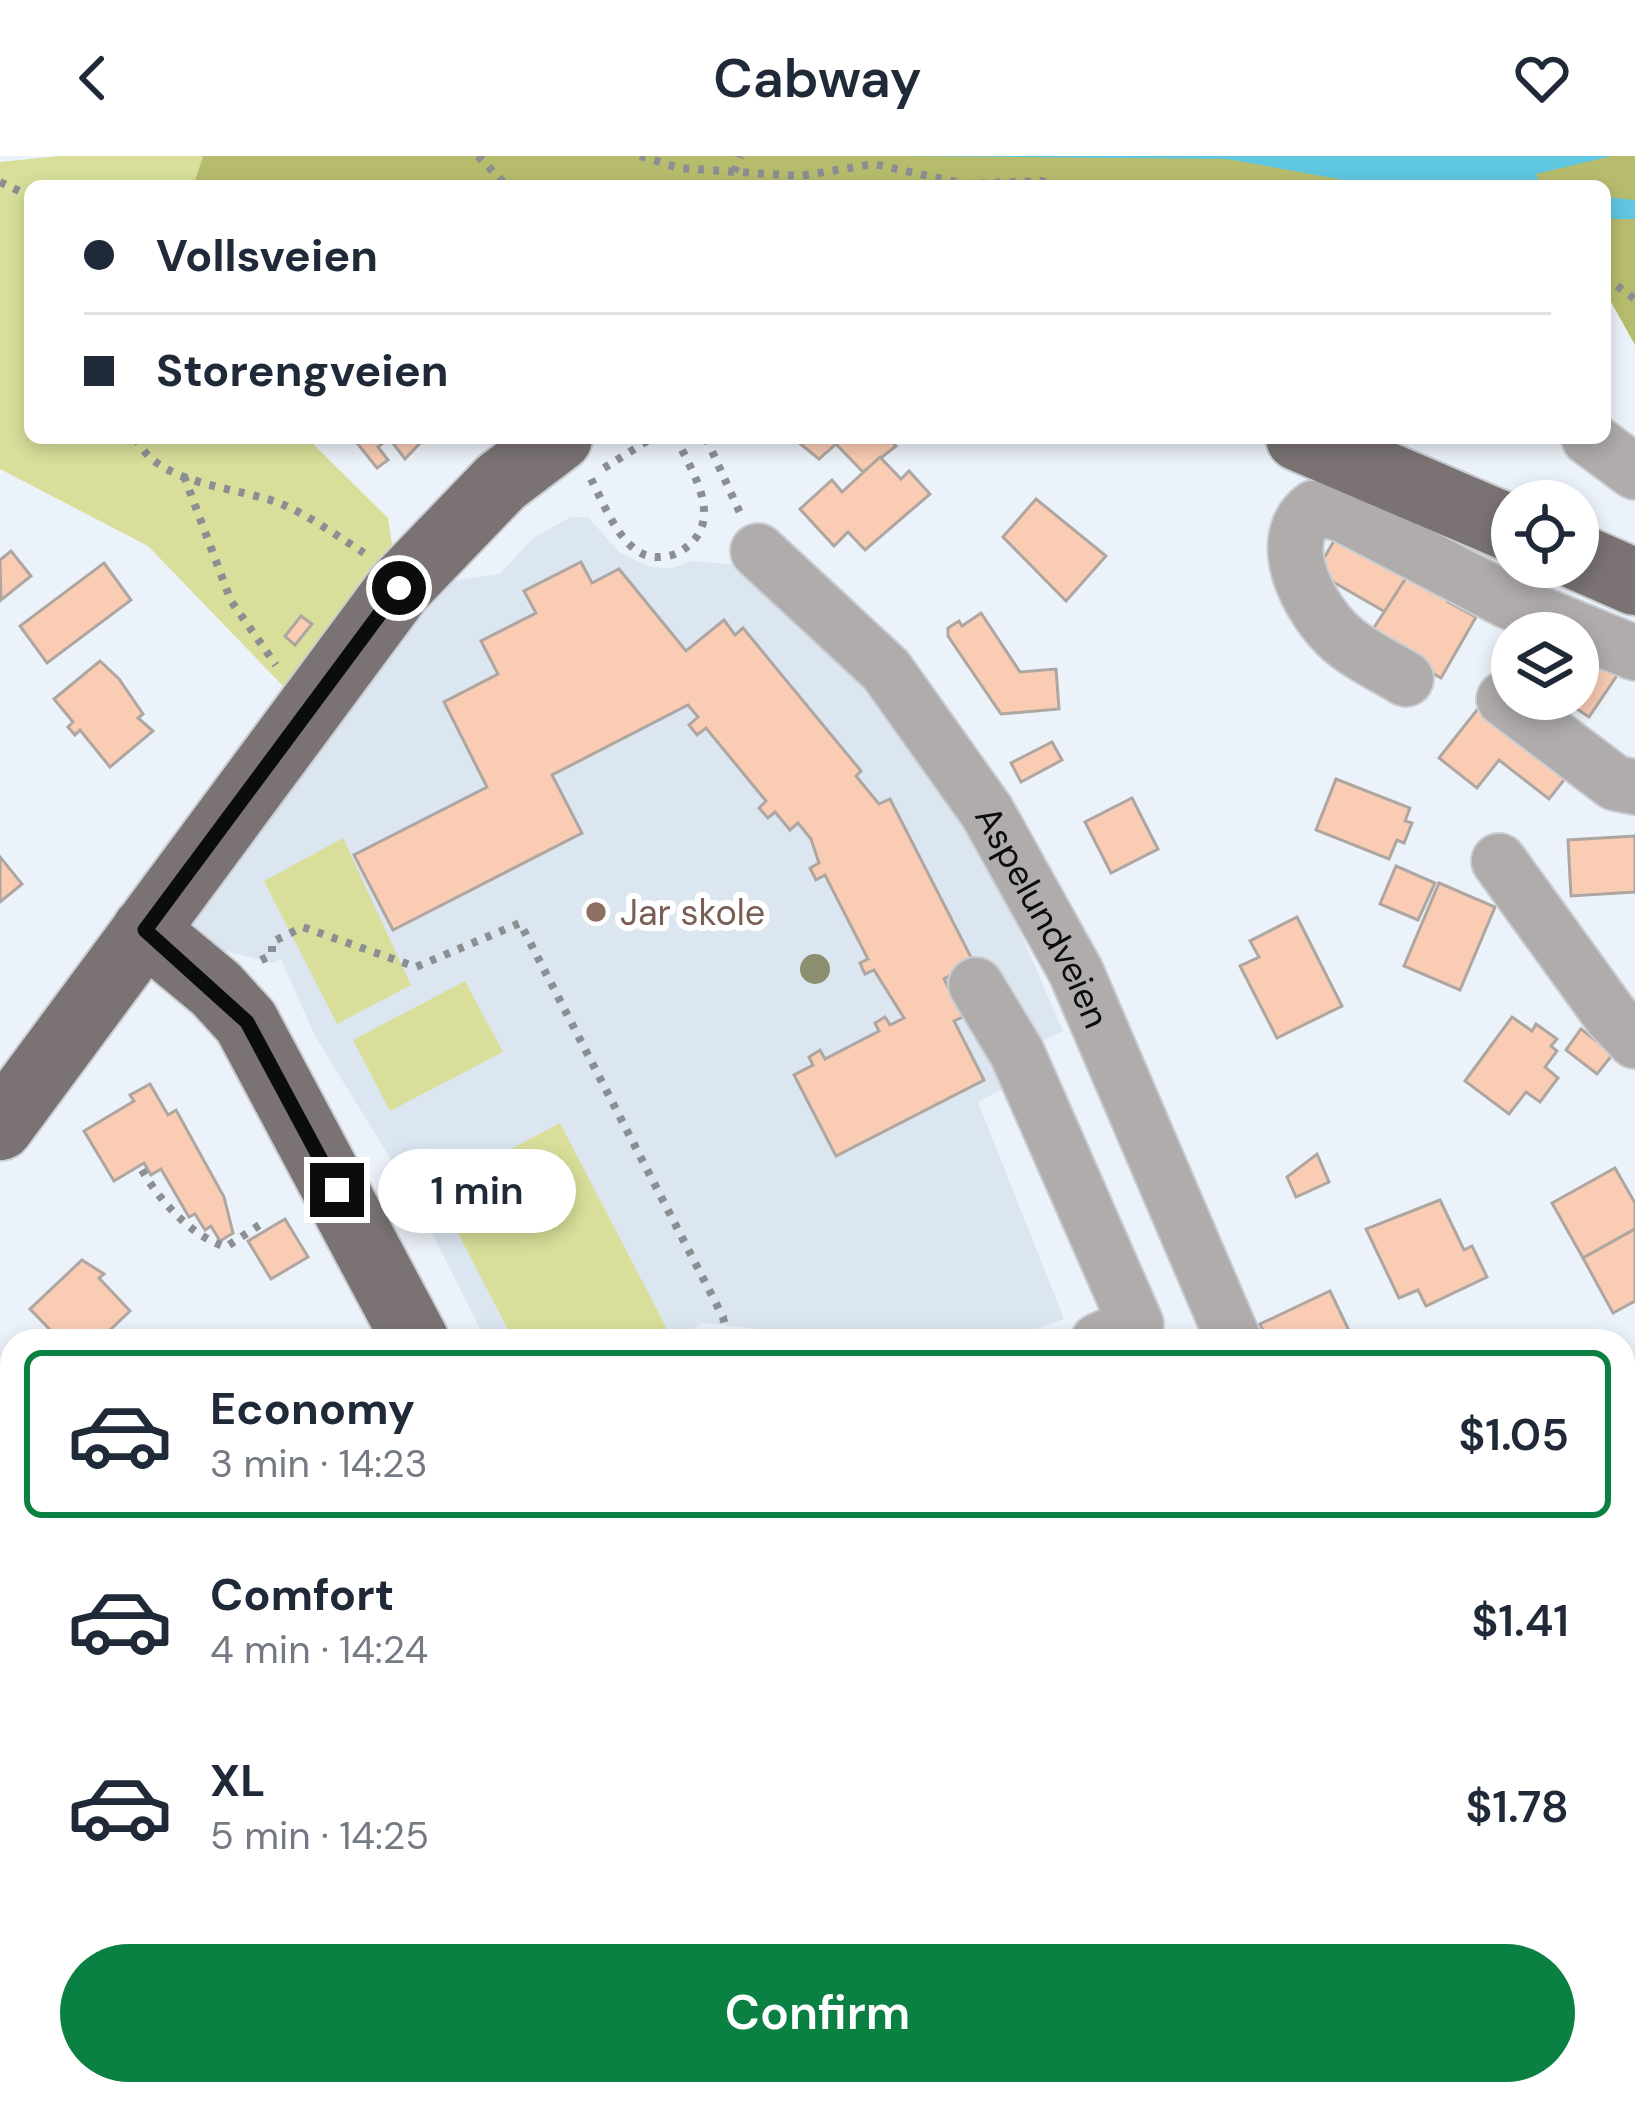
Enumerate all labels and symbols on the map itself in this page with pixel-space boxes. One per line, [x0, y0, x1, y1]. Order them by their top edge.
route start [372, 561, 426, 615]
street label: Aspelundveien [965, 797, 1121, 1035]
place label: Jar skole [620, 889, 765, 936]
marker: Jar skole [583, 899, 609, 925]
callout: 1 min [379, 1148, 577, 1232]
route end [310, 1163, 364, 1217]

